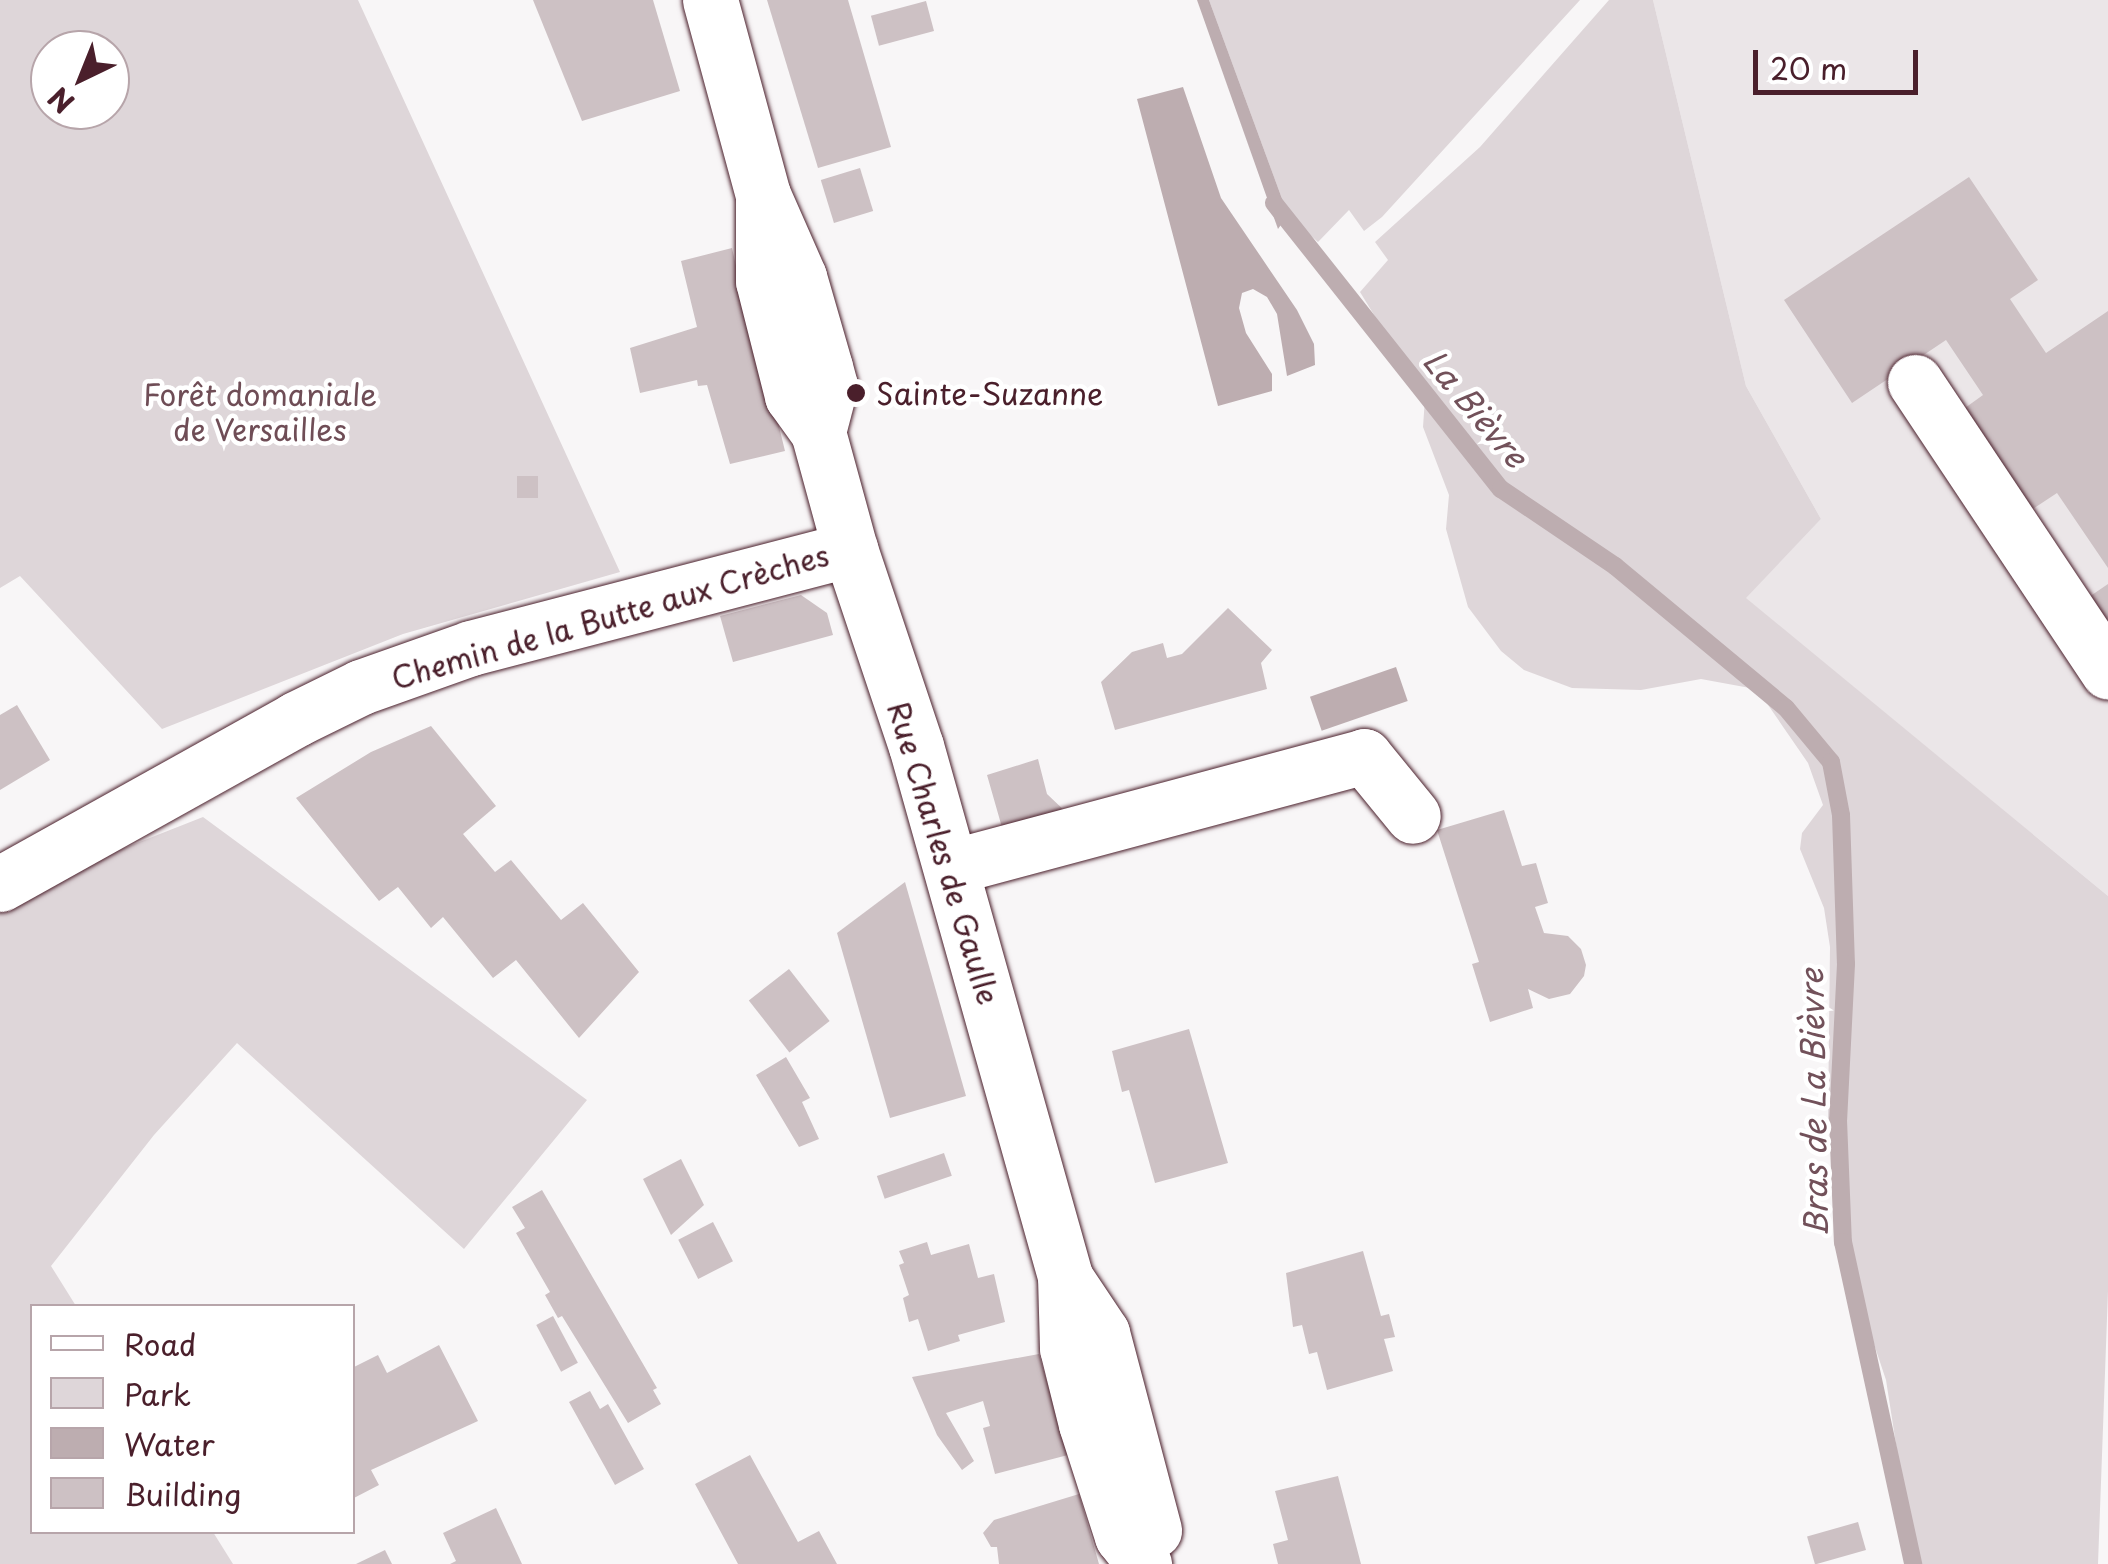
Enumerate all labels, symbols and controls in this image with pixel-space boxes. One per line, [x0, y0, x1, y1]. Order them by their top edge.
north arrow [30, 30, 130, 130]
scale bar [1758, 30, 1923, 92]
text: 20 m [1770, 45, 1847, 90]
text: N [38, 78, 83, 124]
water label: La Bièvre [1416, 341, 1536, 475]
place label: Sainte-Suzanne [876, 375, 1103, 411]
park label: Forêt domaniale de Versailles [142, 376, 378, 446]
marker: Sainte-Suzanne [845, 382, 867, 404]
street label: Chemin de la Butte aux Crèches [383, 535, 837, 697]
street label: Rue Charles de Gaulle [880, 693, 1008, 1013]
water label: Bras de La Bièvre [1791, 968, 1835, 1238]
legend [30, 1304, 355, 1534]
text: Road [124, 1321, 197, 1366]
text: Park [124, 1371, 191, 1416]
text: Water [124, 1421, 215, 1466]
text: Building [124, 1471, 241, 1516]

